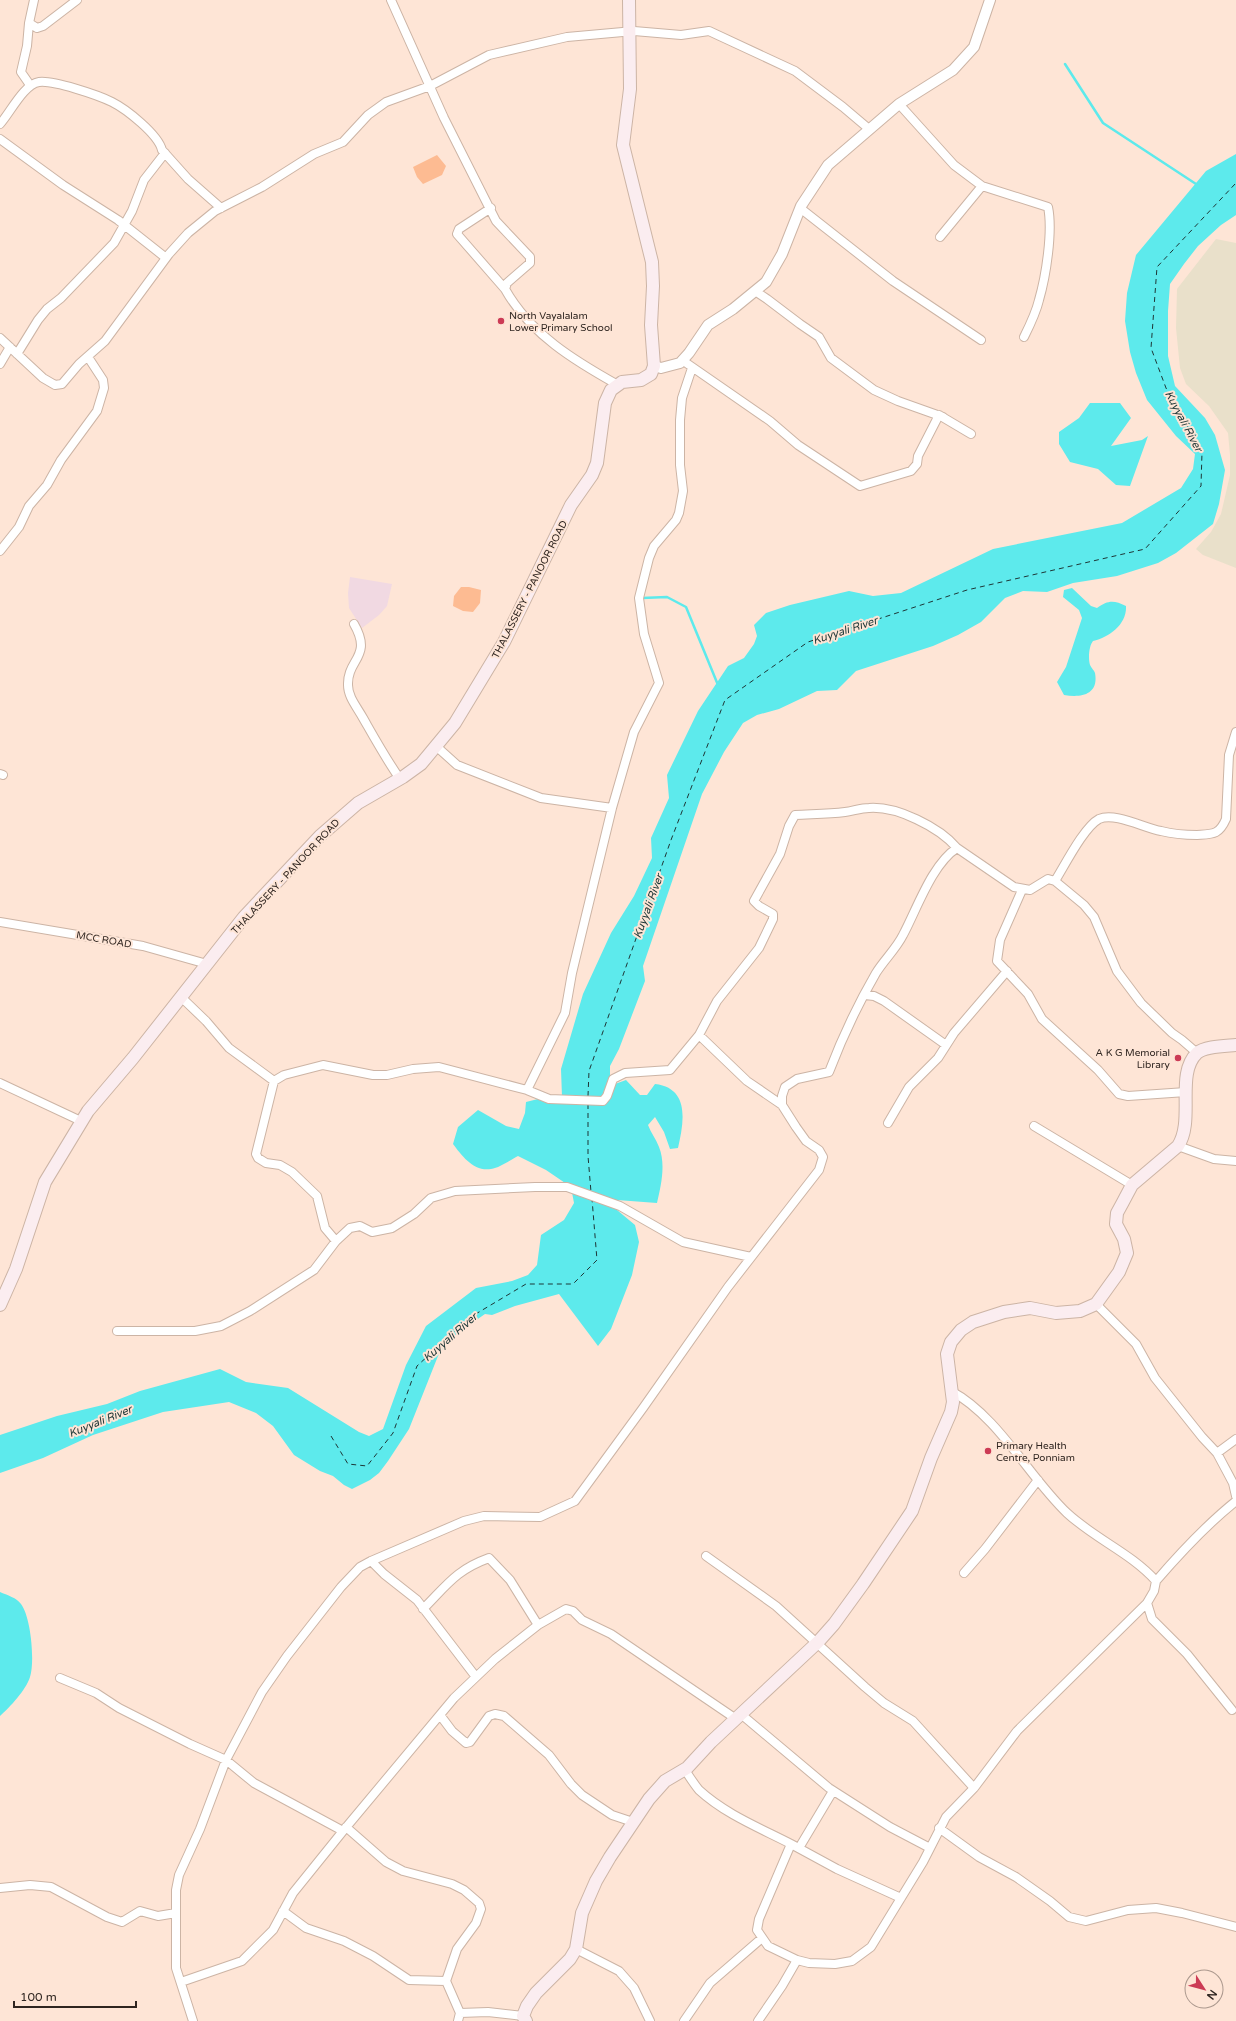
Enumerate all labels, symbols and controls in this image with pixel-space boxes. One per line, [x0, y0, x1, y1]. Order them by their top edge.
place label: North Vayalalam Lower Primary School [509, 310, 613, 334]
marker: North Vayalalam Lower Primary School [496, 316, 506, 326]
water label: Kuyyali River [1162, 389, 1206, 455]
street label: THALASSERY - PANOOR ROAD [490, 518, 570, 661]
water label: Kuyyali River [811, 613, 881, 647]
street label: THALASSERY - PANOOR ROAD [229, 816, 342, 937]
water label: Kuyyali River [631, 871, 667, 940]
street label: MCC ROAD [75, 929, 132, 951]
place label: A K G Memorial Library [1096, 1047, 1171, 1071]
marker: A K G Memorial Library [1173, 1053, 1183, 1063]
water label: Kuyyali River [421, 1309, 481, 1364]
water label: Kuyyali River [67, 1402, 135, 1440]
place label: Primary Health Centre, Ponniam [996, 1440, 1075, 1464]
marker: Primary Health Centre, Ponniam [983, 1446, 993, 1456]
north arrow [1184, 1969, 1224, 2009]
scale bar [14, 1983, 136, 2009]
text: N [1204, 1987, 1220, 2002]
text: 100 m [20, 1990, 57, 2004]

